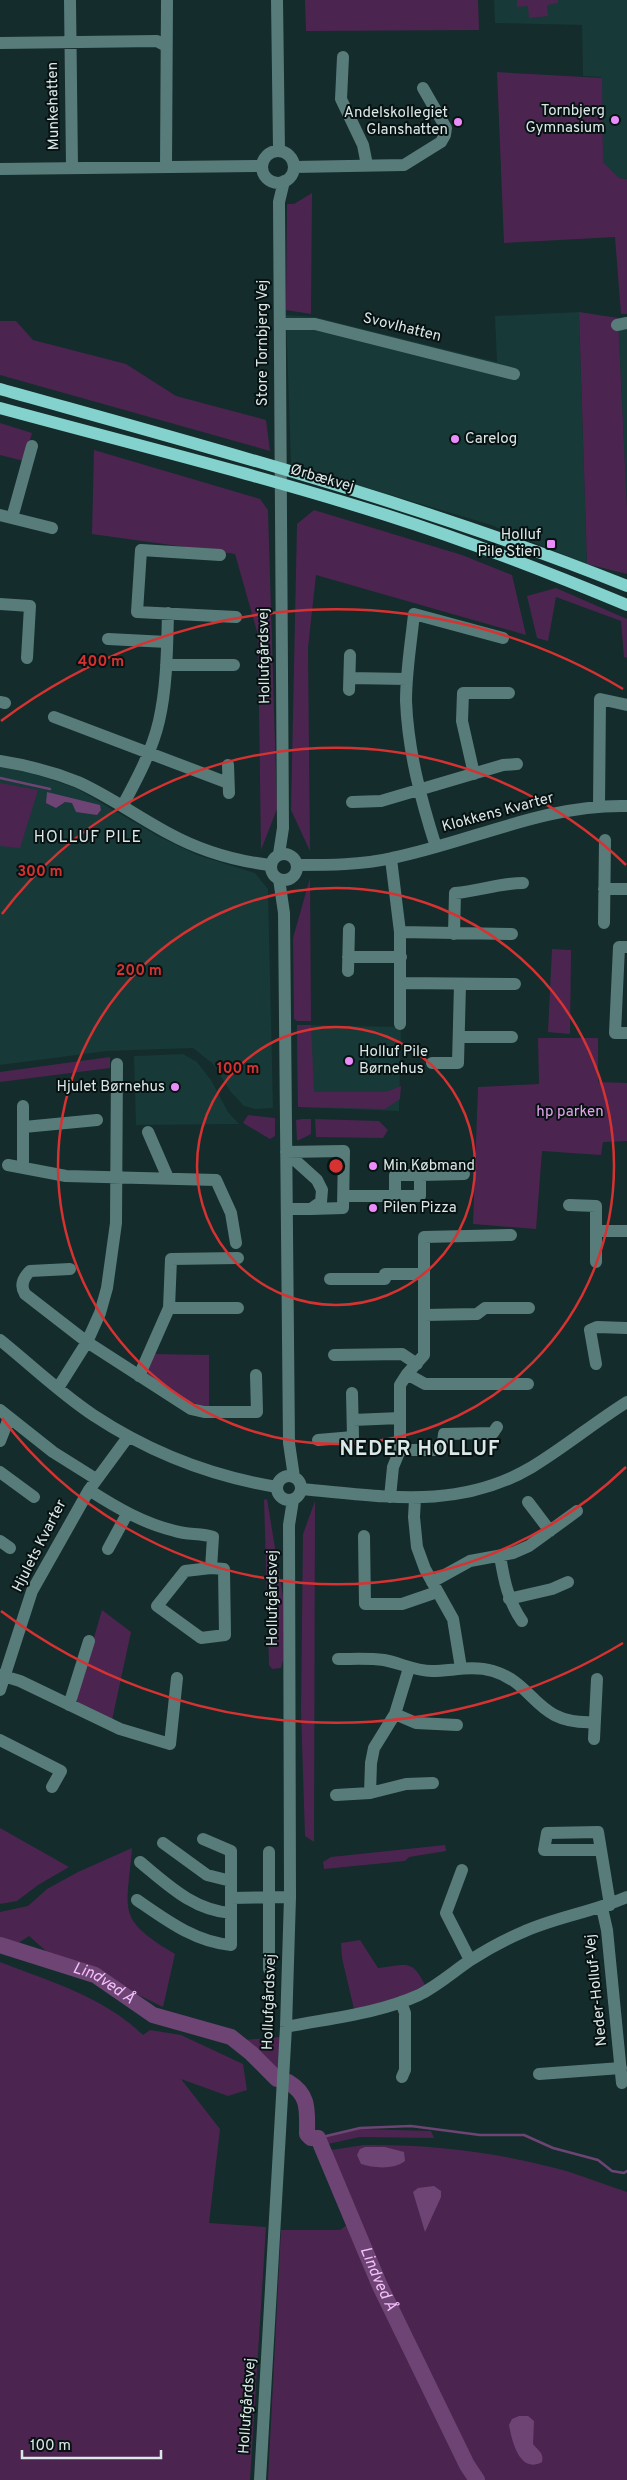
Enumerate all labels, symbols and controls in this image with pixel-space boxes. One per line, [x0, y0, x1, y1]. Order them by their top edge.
street label: Munkehatten [44, 62, 64, 150]
place label: Tornbjerg Gymnasium [525, 102, 605, 138]
place label: Andelskollegiet Glanshatten [344, 104, 448, 140]
marker: Tornbjerg Gymnasium [609, 114, 621, 126]
marker: Andelskollegiet Glanshatten [452, 116, 464, 128]
street label: Store Tornbjerg Vej [254, 280, 273, 406]
street label: Svovlhatten [361, 309, 443, 347]
place label: Carelog [465, 430, 517, 449]
marker: Carelog [449, 433, 461, 445]
street label: Ørbækvej [288, 461, 356, 497]
place label: Holluf Pile Stien [478, 526, 541, 562]
marker: Holluf Pile Stien [545, 538, 557, 550]
street label: Hollufgårdsvej [255, 608, 275, 704]
text: 400 m [78, 653, 124, 672]
street label: Klokkens Kvarter [440, 789, 556, 837]
district label: HOLLUF PILE [34, 828, 142, 848]
text: 300 m [17, 863, 63, 882]
text: 200 m [116, 962, 162, 981]
place label: Holluf Pile Børnehus [359, 1043, 428, 1079]
marker: Holluf Pile Børnehus [343, 1055, 355, 1067]
text: 100 m [217, 1060, 259, 1079]
place label: Hjulet Børnehus [57, 1078, 165, 1097]
marker: Hjulet Børnehus [169, 1081, 181, 1093]
park label: hp parken [536, 1103, 604, 1122]
centre of rings [327, 1157, 345, 1175]
place label: Min Købmand [383, 1157, 475, 1176]
marker: Min Købmand [367, 1160, 379, 1172]
place label: Pilen Pizza [383, 1199, 457, 1218]
marker: Pilen Pizza [367, 1202, 379, 1214]
district label: NEDER HOLLUF [340, 1437, 500, 1463]
street label: Hjulets Kvarter [9, 1497, 71, 1595]
street label: Hollufgårdsvej [264, 1550, 283, 1646]
street label: Neder-Holluf-Vej [582, 1933, 612, 2047]
street label: Hollufgårdsvej [259, 1954, 281, 2050]
water label: Lindved Å [70, 1959, 139, 2009]
water label: Lindved Å [355, 2244, 402, 2315]
street label: Hollufgårdsvej [235, 2357, 261, 2455]
scale bar [22, 2428, 161, 2460]
text: 100 m [30, 2437, 71, 2456]

